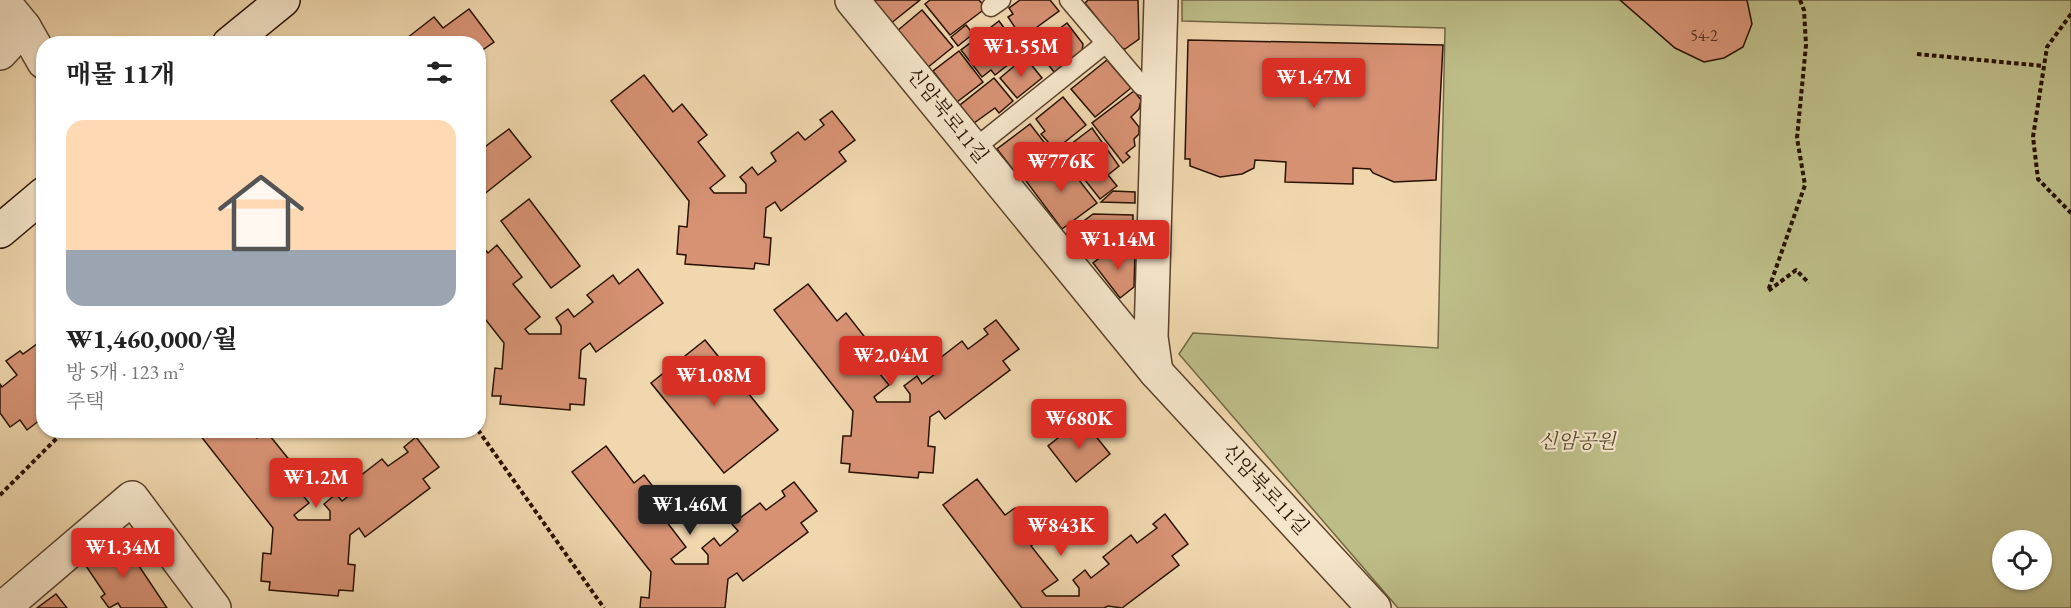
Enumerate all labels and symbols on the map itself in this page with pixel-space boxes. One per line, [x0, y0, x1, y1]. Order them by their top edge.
house number: 54-2 [1690, 25, 1718, 46]
pin: ₩1.55M [972, 27, 1070, 78]
pin: ₩1.47M [1265, 58, 1363, 109]
street label: 신암북로11길 [901, 62, 995, 168]
pin: ₩776K [1019, 142, 1103, 193]
pin: ₩1.14M [1069, 220, 1167, 271]
pin: ₩2.04M [842, 336, 940, 387]
pin: ₩1.08M [665, 356, 763, 407]
pin: ₩680K [1037, 399, 1121, 450]
park label: 신암공원 [1538, 428, 1617, 454]
street label: 신암북로11길 [1217, 438, 1315, 540]
pin: ₩1.2M [274, 458, 358, 509]
pin: ₩1.46M [641, 485, 739, 536]
pin: ₩843K [1019, 506, 1103, 557]
pin: ₩1.34M [74, 528, 172, 579]

